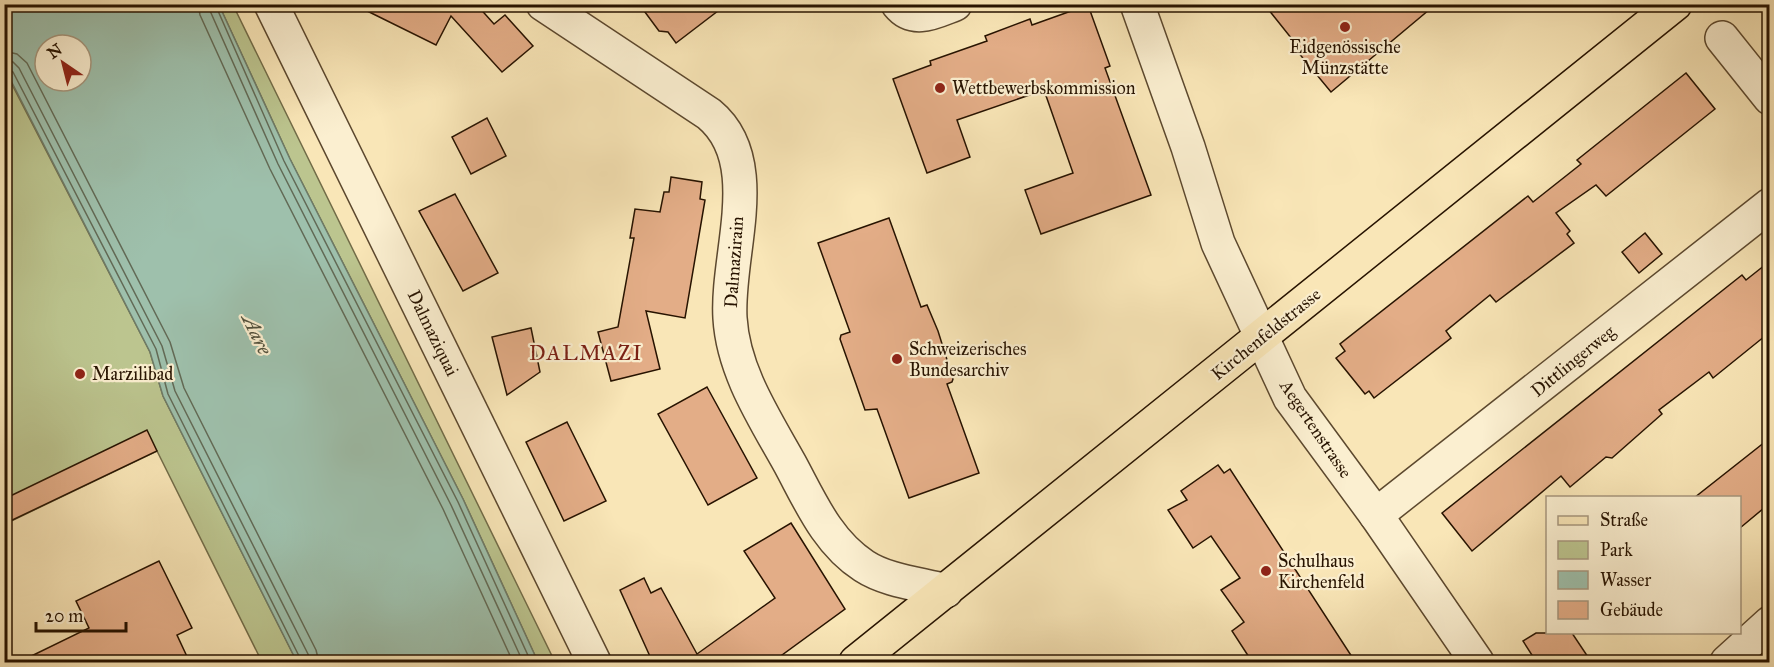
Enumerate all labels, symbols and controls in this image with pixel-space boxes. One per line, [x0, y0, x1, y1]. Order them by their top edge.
marker: Eidgenössische Münzstätte [1338, 20, 1352, 34]
north arrow [33, 33, 93, 93]
place label: Eidgenössische Münzstätte [1289, 36, 1401, 79]
text: N [44, 39, 66, 63]
place label: Wettbewerbskommission [952, 77, 1136, 99]
marker: Wettbewerbskommission [933, 81, 947, 95]
street label: Dalmazirain [720, 215, 748, 309]
street label: Kirchenfeldstrasse [1207, 283, 1325, 385]
street label: Dalmaziquai [402, 286, 463, 380]
water label: Aare [236, 308, 277, 359]
street label: Dittlingerweg [1527, 320, 1621, 402]
place label: Schweizerisches Bundesarchiv [909, 338, 1027, 381]
district label: DALMAZI [529, 340, 643, 366]
marker: Schweizerisches Bundesarchiv [890, 352, 904, 366]
place label: Marzilibad [92, 363, 173, 385]
marker: Marzilibad [73, 367, 87, 381]
street label: Aegertenstrasse [1274, 375, 1357, 483]
legend [1546, 496, 1741, 634]
text: Straße [1600, 509, 1648, 531]
text: Park [1600, 539, 1633, 561]
place label: Schulhaus Kirchenfeld [1278, 550, 1364, 593]
marker: Schulhaus Kirchenfeld [1259, 564, 1273, 578]
text: Wasser [1600, 569, 1651, 591]
scale bar [36, 595, 126, 633]
text: Gebäude [1600, 599, 1663, 621]
text: 20 m [45, 605, 83, 627]

